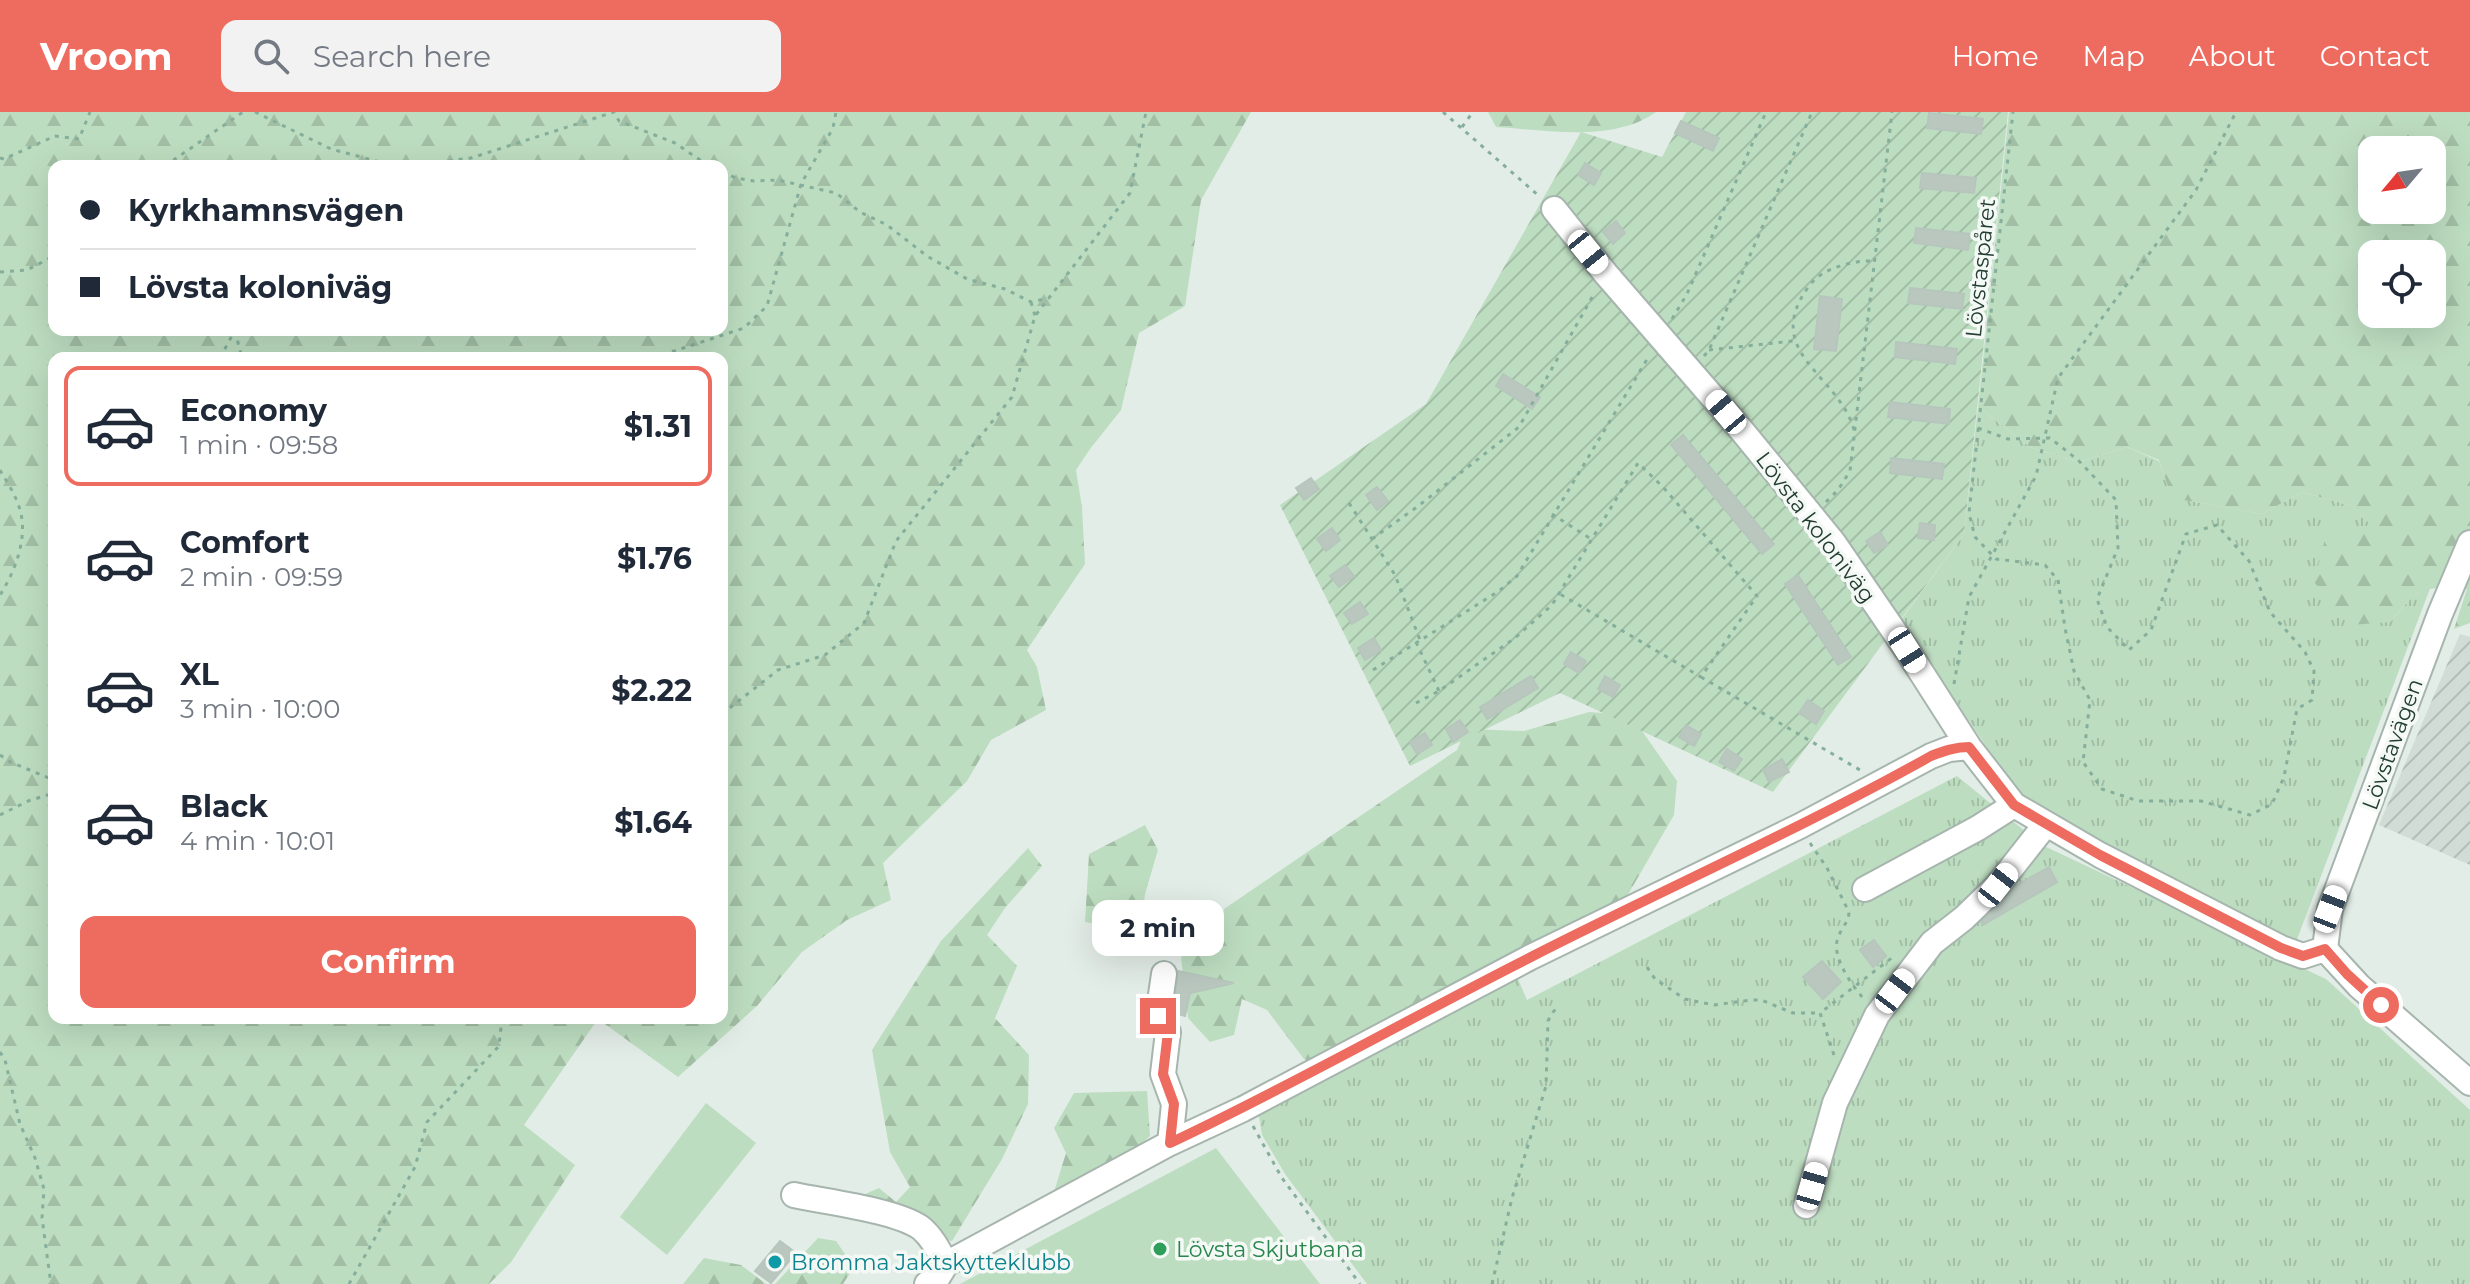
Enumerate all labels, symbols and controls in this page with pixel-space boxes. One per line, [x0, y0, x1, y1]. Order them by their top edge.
search box [221, 20, 781, 92]
text: Vroom [40, 33, 173, 80]
icon: search [249, 34, 293, 78]
text: Search here [313, 38, 491, 75]
text: Home [1952, 39, 2039, 73]
text: Map [2083, 39, 2145, 73]
text: About [2189, 39, 2276, 73]
text: Contact [2320, 39, 2430, 73]
north arrow [2358, 136, 2446, 224]
map controls [2358, 136, 2446, 328]
text: Kyrkhamnsvägen [128, 192, 404, 229]
street label: Lövstaspåret [1960, 197, 2001, 339]
car [1564, 226, 1612, 278]
button: locate [2358, 240, 2446, 328]
text: Lövsta koloniväg [128, 269, 392, 306]
car [1701, 386, 1751, 438]
icon: car [84, 390, 156, 462]
text: Economy [180, 392, 327, 429]
text: $1.31 [624, 408, 692, 445]
text: 1 min · 09:58 [180, 429, 338, 461]
street label: Lövsta koloniväg [1750, 446, 1881, 608]
icon: car [84, 522, 156, 594]
text: Comfort [180, 524, 310, 561]
text: $1.76 [617, 540, 692, 577]
text: 2 min · 09:59 [180, 561, 343, 593]
car [1884, 623, 1930, 677]
icon: car [84, 654, 156, 726]
text: XL [180, 656, 219, 693]
text: $2.22 [611, 672, 692, 709]
street label: Lövstavägen [2356, 675, 2429, 814]
text: 3 min · 10:00 [180, 693, 340, 725]
icon: car [84, 786, 156, 858]
text: Black [180, 788, 268, 825]
text: $1.64 [614, 804, 692, 841]
text: 4 min · 10:01 [180, 825, 335, 857]
car [1974, 859, 2022, 911]
car [2310, 882, 2350, 936]
callout: 2 min [1092, 900, 1224, 956]
text: 2 min [1120, 912, 1196, 944]
button: Confirm [80, 916, 696, 1008]
car [1871, 965, 1919, 1017]
route start [2363, 987, 2399, 1023]
route end [1140, 998, 1176, 1034]
car [1794, 1160, 1830, 1212]
place label: Lövsta Skjutbana [1176, 1236, 1364, 1263]
marker: Lövsta Skjutbana [1151, 1240, 1169, 1258]
place label: Bromma Jaktskytteklubb [791, 1249, 1071, 1276]
marker: Bromma Jaktskytteklubb [766, 1253, 784, 1271]

